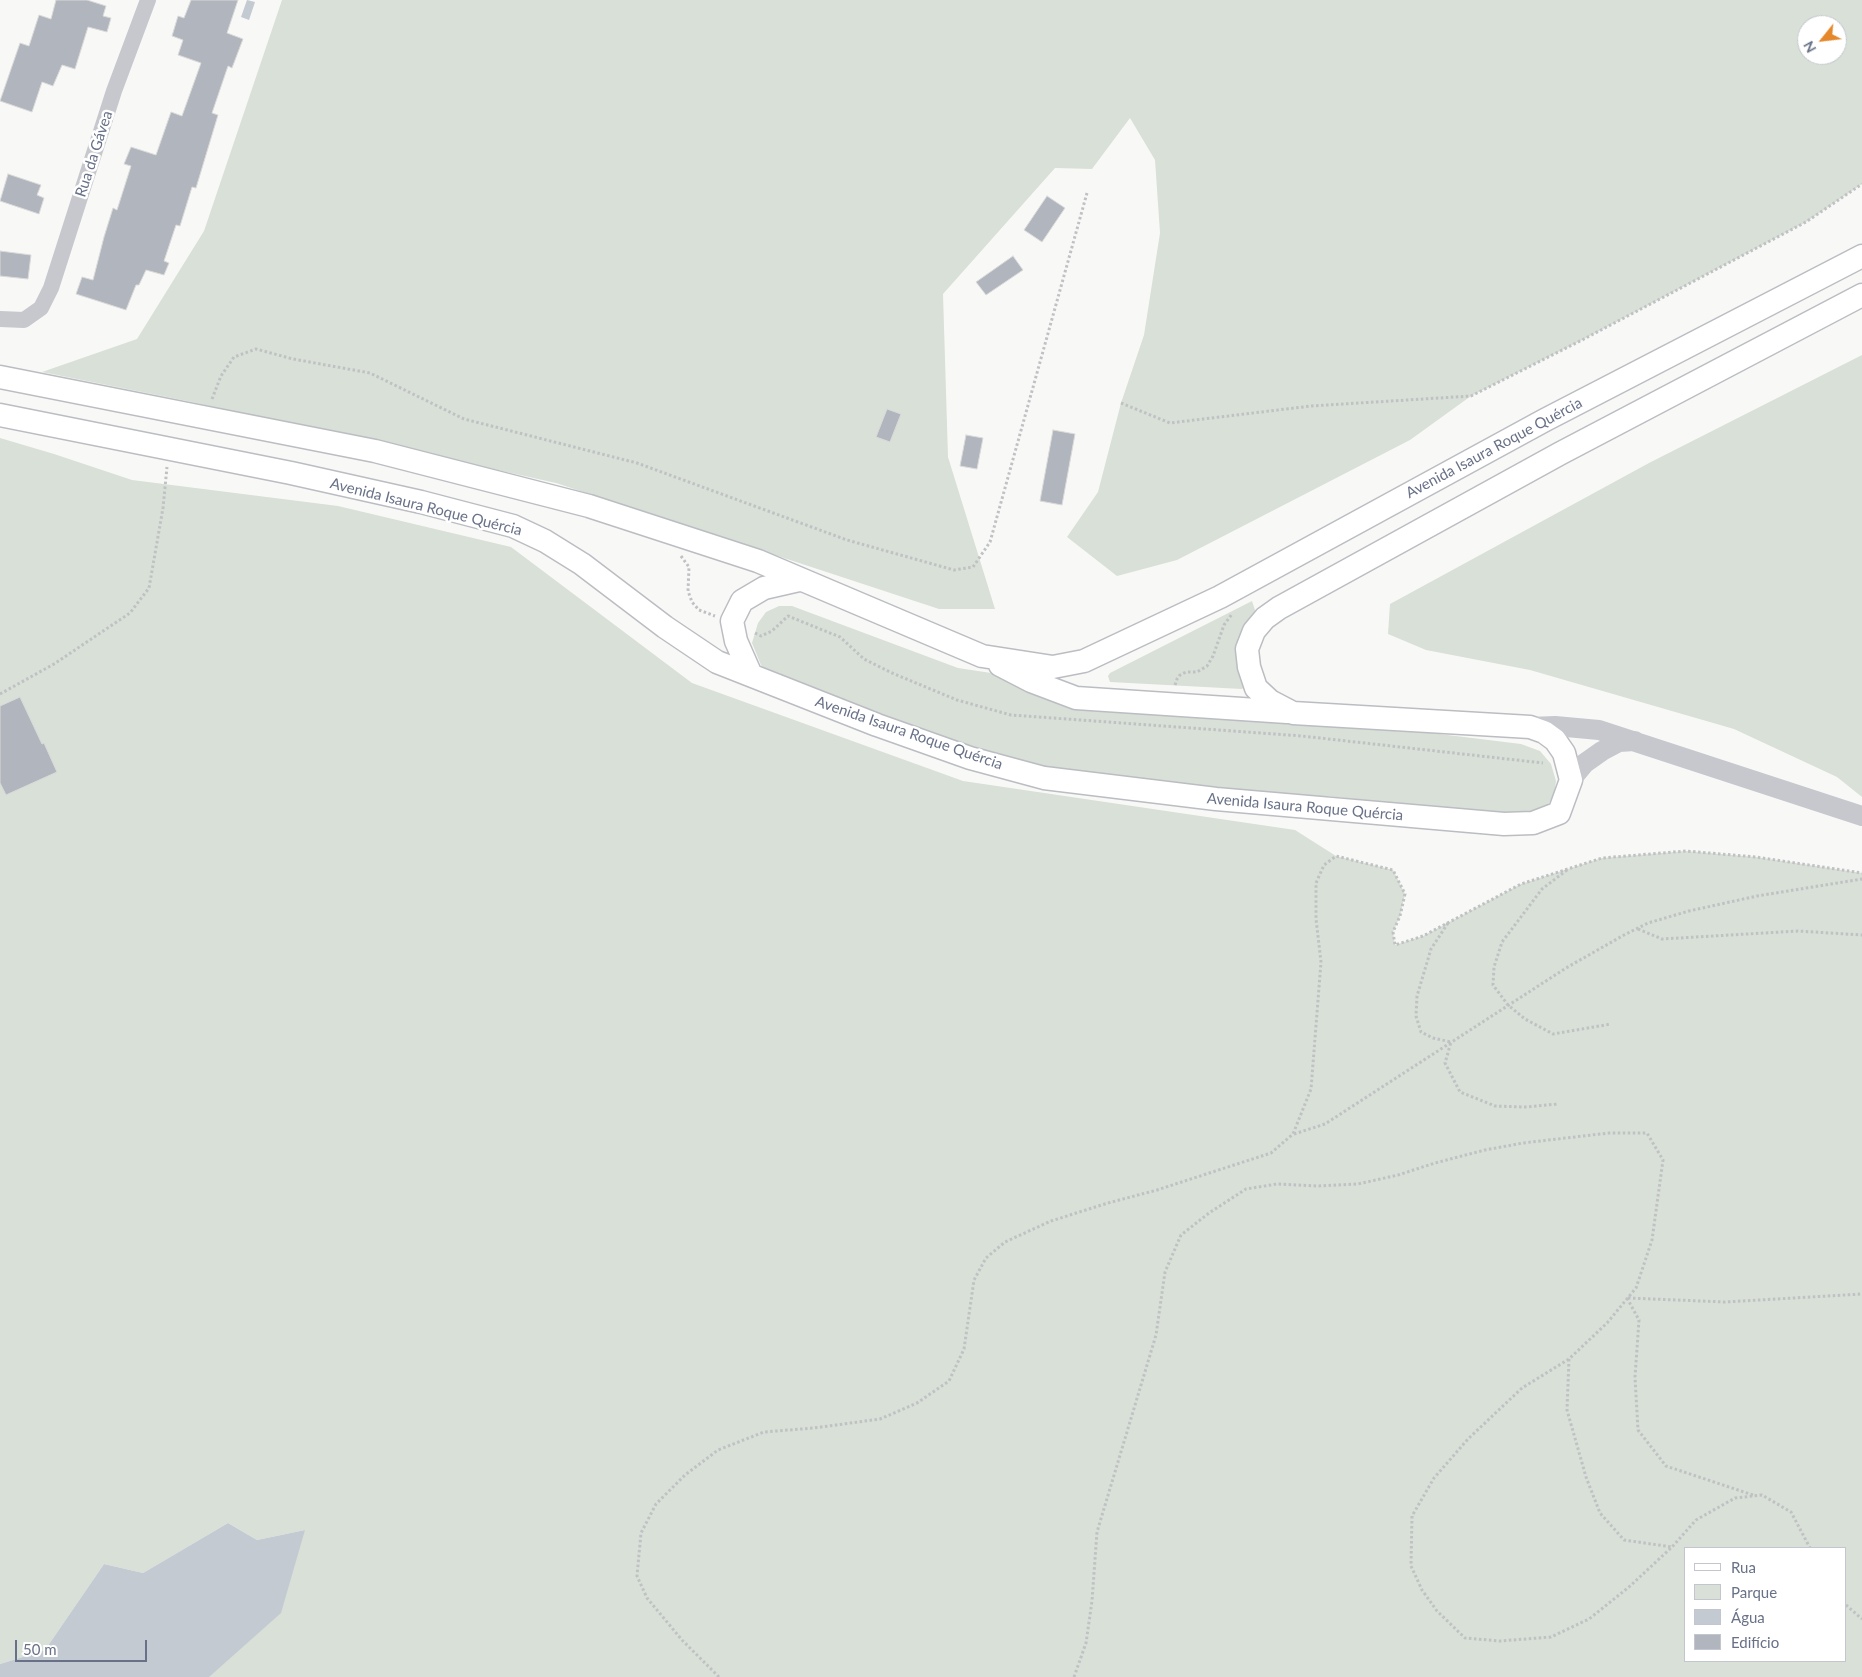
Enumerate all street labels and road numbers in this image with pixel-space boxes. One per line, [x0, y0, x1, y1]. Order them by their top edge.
street label: Rua da Gávea [72, 109, 116, 199]
street label: Avenida Isaura Roque Quércia [1403, 394, 1585, 502]
street label: Avenida Isaura Roque Quércia [328, 474, 524, 540]
street label: Avenida Isaura Roque Quércia [813, 692, 1005, 774]
street label: Avenida Isaura Roque Quércia [1206, 789, 1404, 825]

